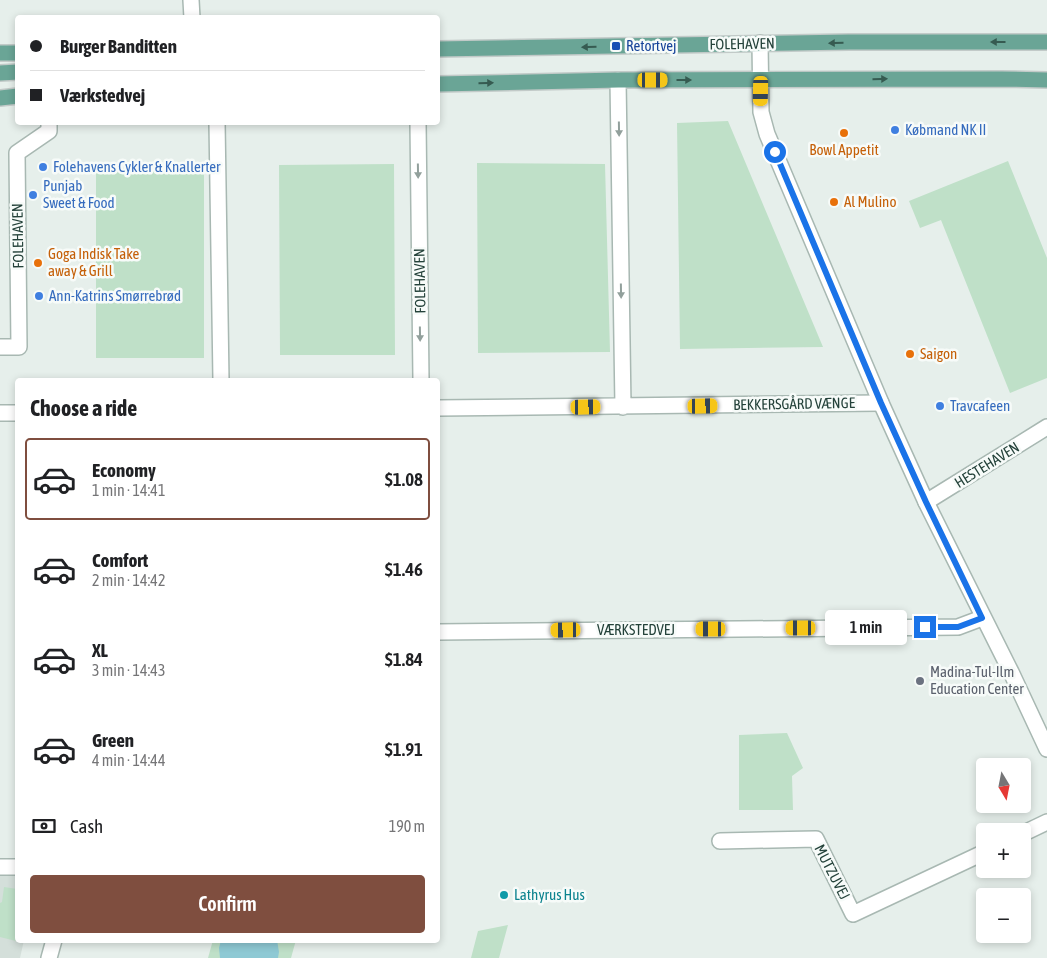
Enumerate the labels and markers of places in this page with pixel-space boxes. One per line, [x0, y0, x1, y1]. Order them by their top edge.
place label: Retortvej [626, 37, 676, 54]
marker: Retortvej [610, 40, 622, 52]
place label: Købmand NK II [905, 121, 986, 138]
marker: Købmand NK II [889, 124, 901, 136]
marker: Bowl Appetit [838, 127, 850, 139]
place label: Bowl Appetit [809, 141, 879, 158]
place label: Folehavens Cykler & Knallerter [53, 158, 221, 175]
marker: Folehavens Cykler & Knallerter [37, 161, 49, 173]
place label: Punjab Sweet & Food [43, 177, 115, 211]
marker: Punjab Sweet & Food [27, 189, 39, 201]
place label: Al Mulino [844, 193, 896, 210]
marker: Al Mulino [828, 196, 840, 208]
place label: Goga Indisk Take away & Grill [48, 245, 140, 279]
marker: Goga Indisk Take away & Grill [32, 257, 44, 269]
place label: Ann-Katrins Smørrebrød [49, 287, 181, 304]
marker: Ann-Katrins Smørrebrød [33, 290, 45, 302]
place label: Saigon [920, 345, 957, 362]
marker: Saigon [904, 348, 916, 360]
place label: Travcafeen [950, 397, 1010, 414]
marker: Travcafeen [934, 400, 946, 412]
place label: Madina-Tul-Ilm Education Center [930, 663, 1024, 697]
marker: Madina-Tul-Ilm Education Center [914, 675, 926, 687]
place label: Lathyrus Hus [514, 886, 585, 903]
marker: Lathyrus Hus [498, 889, 510, 901]

